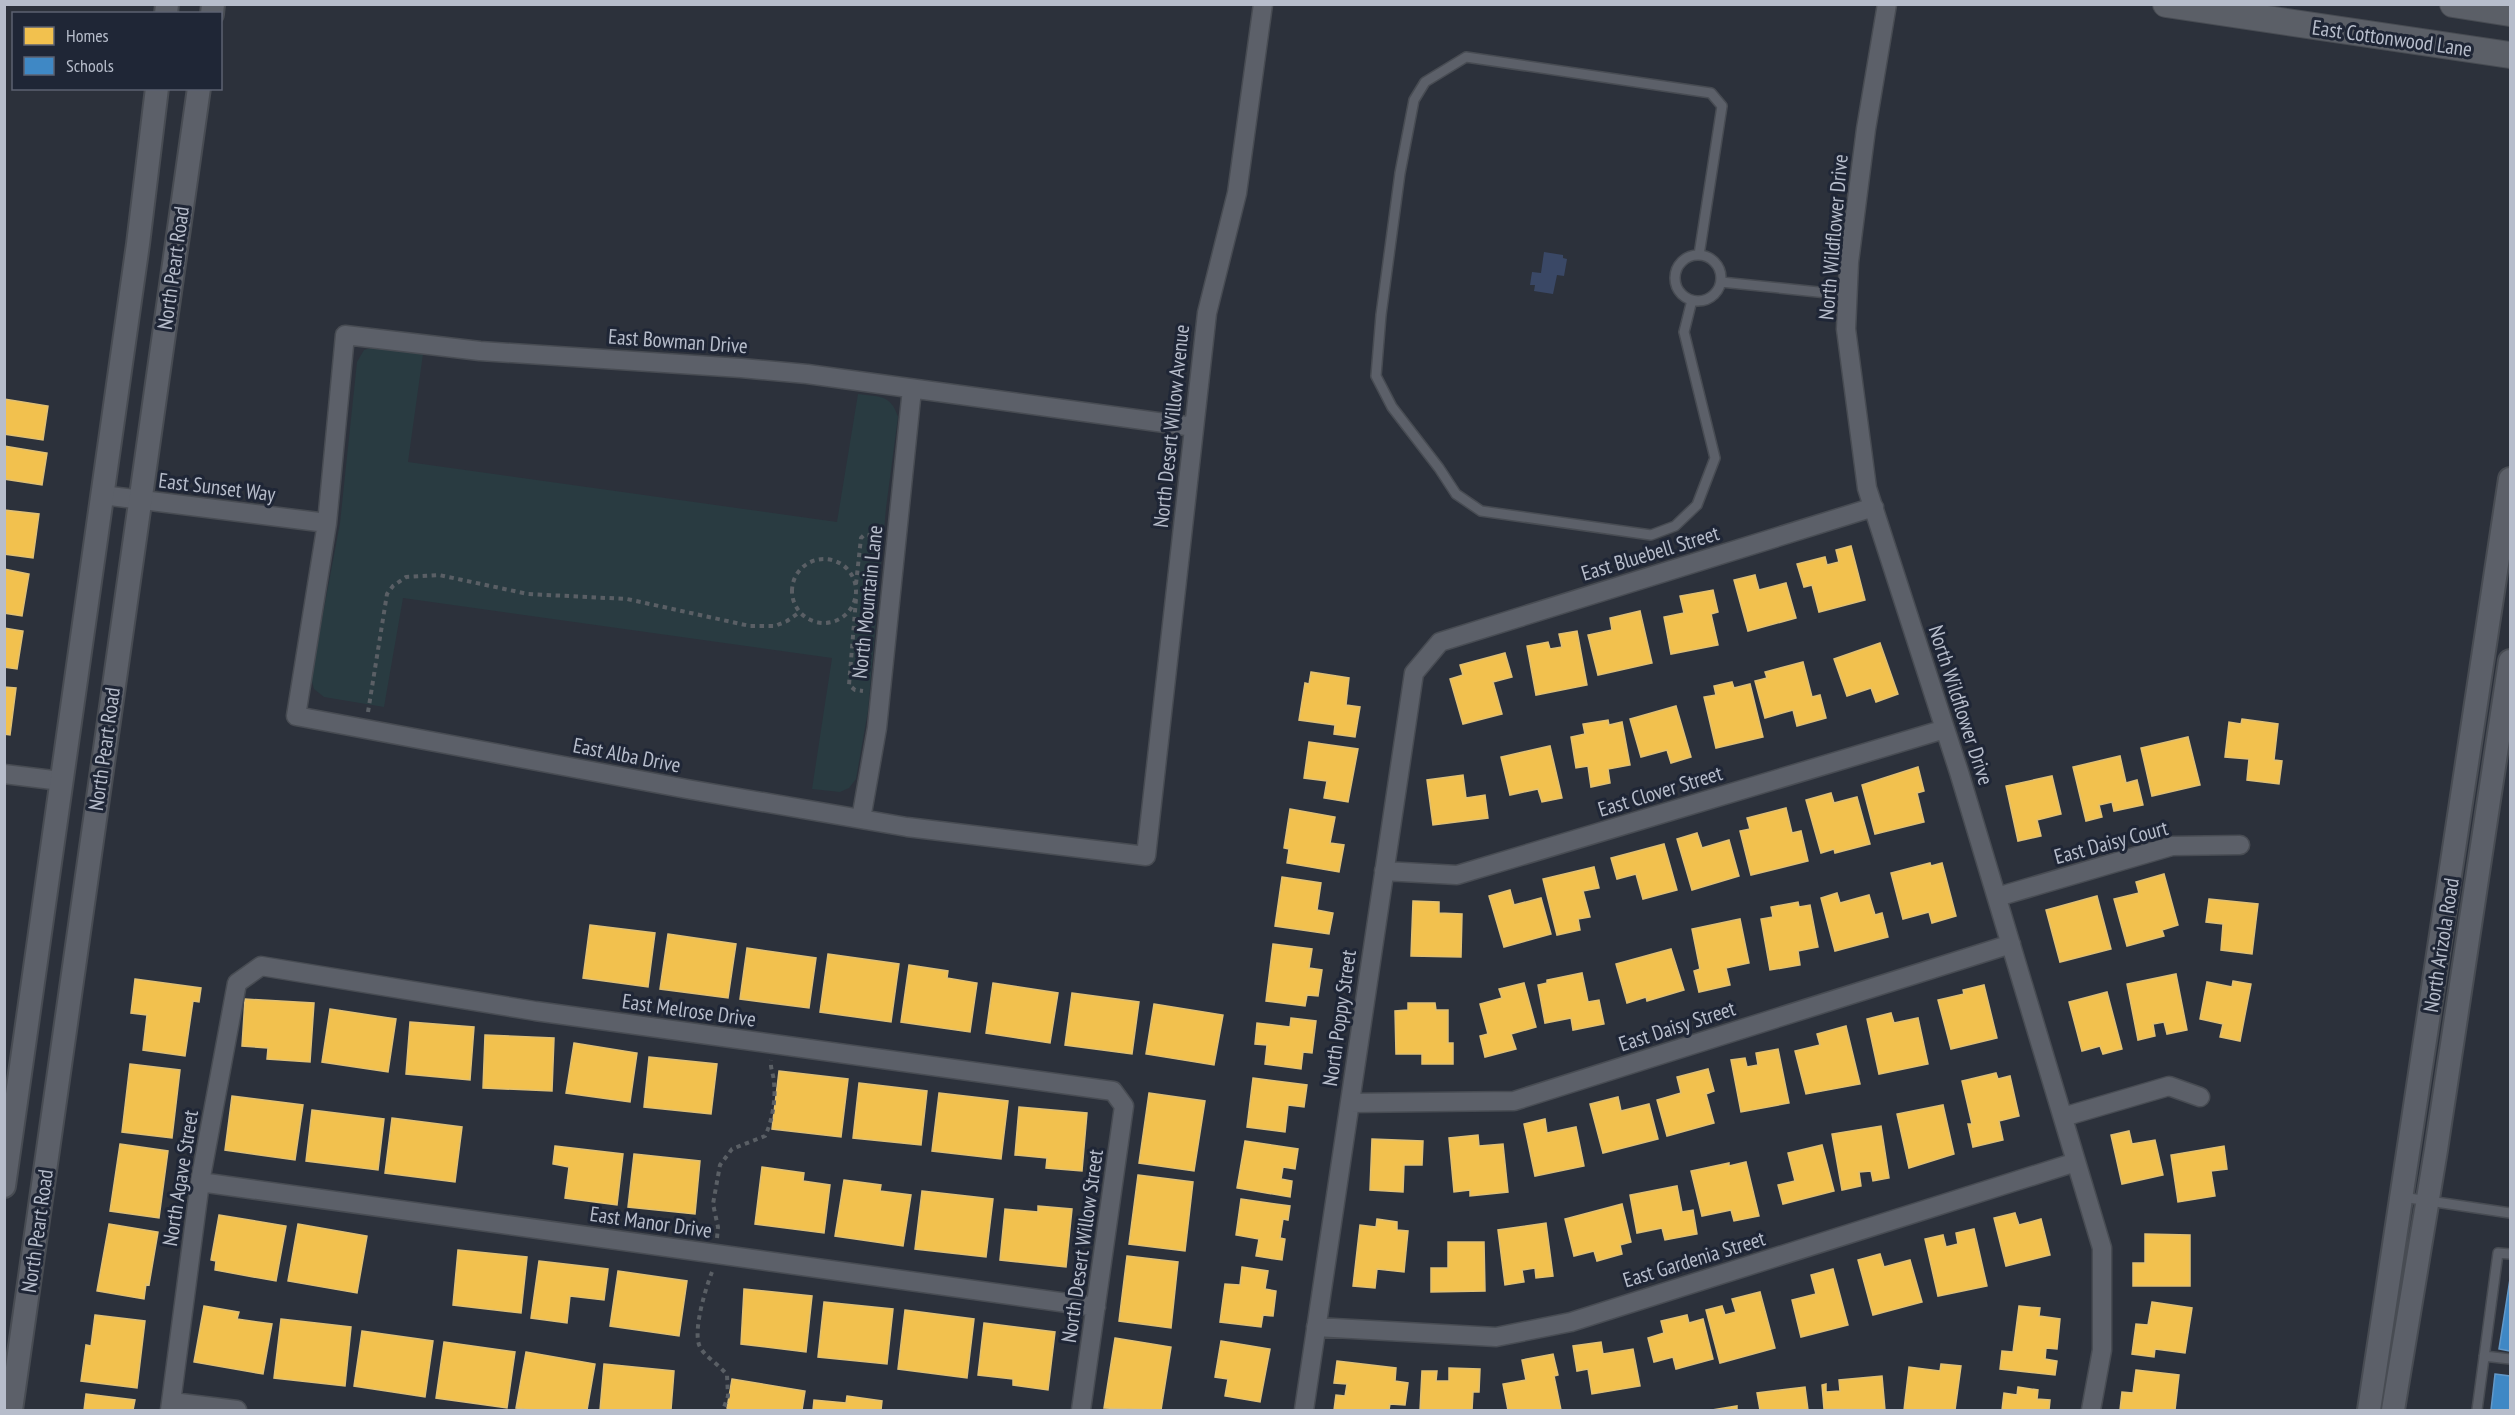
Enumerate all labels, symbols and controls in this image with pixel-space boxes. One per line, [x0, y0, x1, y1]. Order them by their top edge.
legend [12, 12, 222, 90]
street label: East Cottonwood Lane [2310, 13, 2474, 63]
text: Homes [66, 24, 109, 47]
text: Schools [66, 54, 114, 77]
street label: North Wildflower Drive [1812, 153, 1854, 321]
street label: North Peart Road [151, 205, 195, 331]
street label: East Bowman Drive [607, 323, 749, 359]
street label: North Desert Willow Avenue [1147, 323, 1195, 529]
street label: East Sunset Way [157, 466, 277, 508]
street label: East Bluebell Street [1578, 519, 1722, 587]
street label: North Mountain Lane [846, 524, 888, 680]
street label: North Wildflower Drive [1922, 622, 2000, 788]
street label: North Peart Road [82, 686, 126, 812]
street label: East Alba Drive [571, 731, 683, 779]
street label: East Clover Street [1595, 759, 1726, 823]
street label: East Daisy Court [2051, 814, 2171, 870]
street label: North Arizola Road [2417, 876, 2465, 1014]
street label: North Poppy Street [1316, 948, 1362, 1088]
street label: East Melrose Drive [620, 987, 758, 1033]
street label: East Daisy Street [1615, 994, 1739, 1058]
street label: North Agave Street [156, 1108, 204, 1248]
street label: North Desert Willow Street [1055, 1147, 1109, 1344]
street label: North Peart Road [15, 1168, 59, 1294]
street label: East Manor Drive [588, 1200, 714, 1244]
street label: East Gardenia Street [1620, 1225, 1768, 1293]

